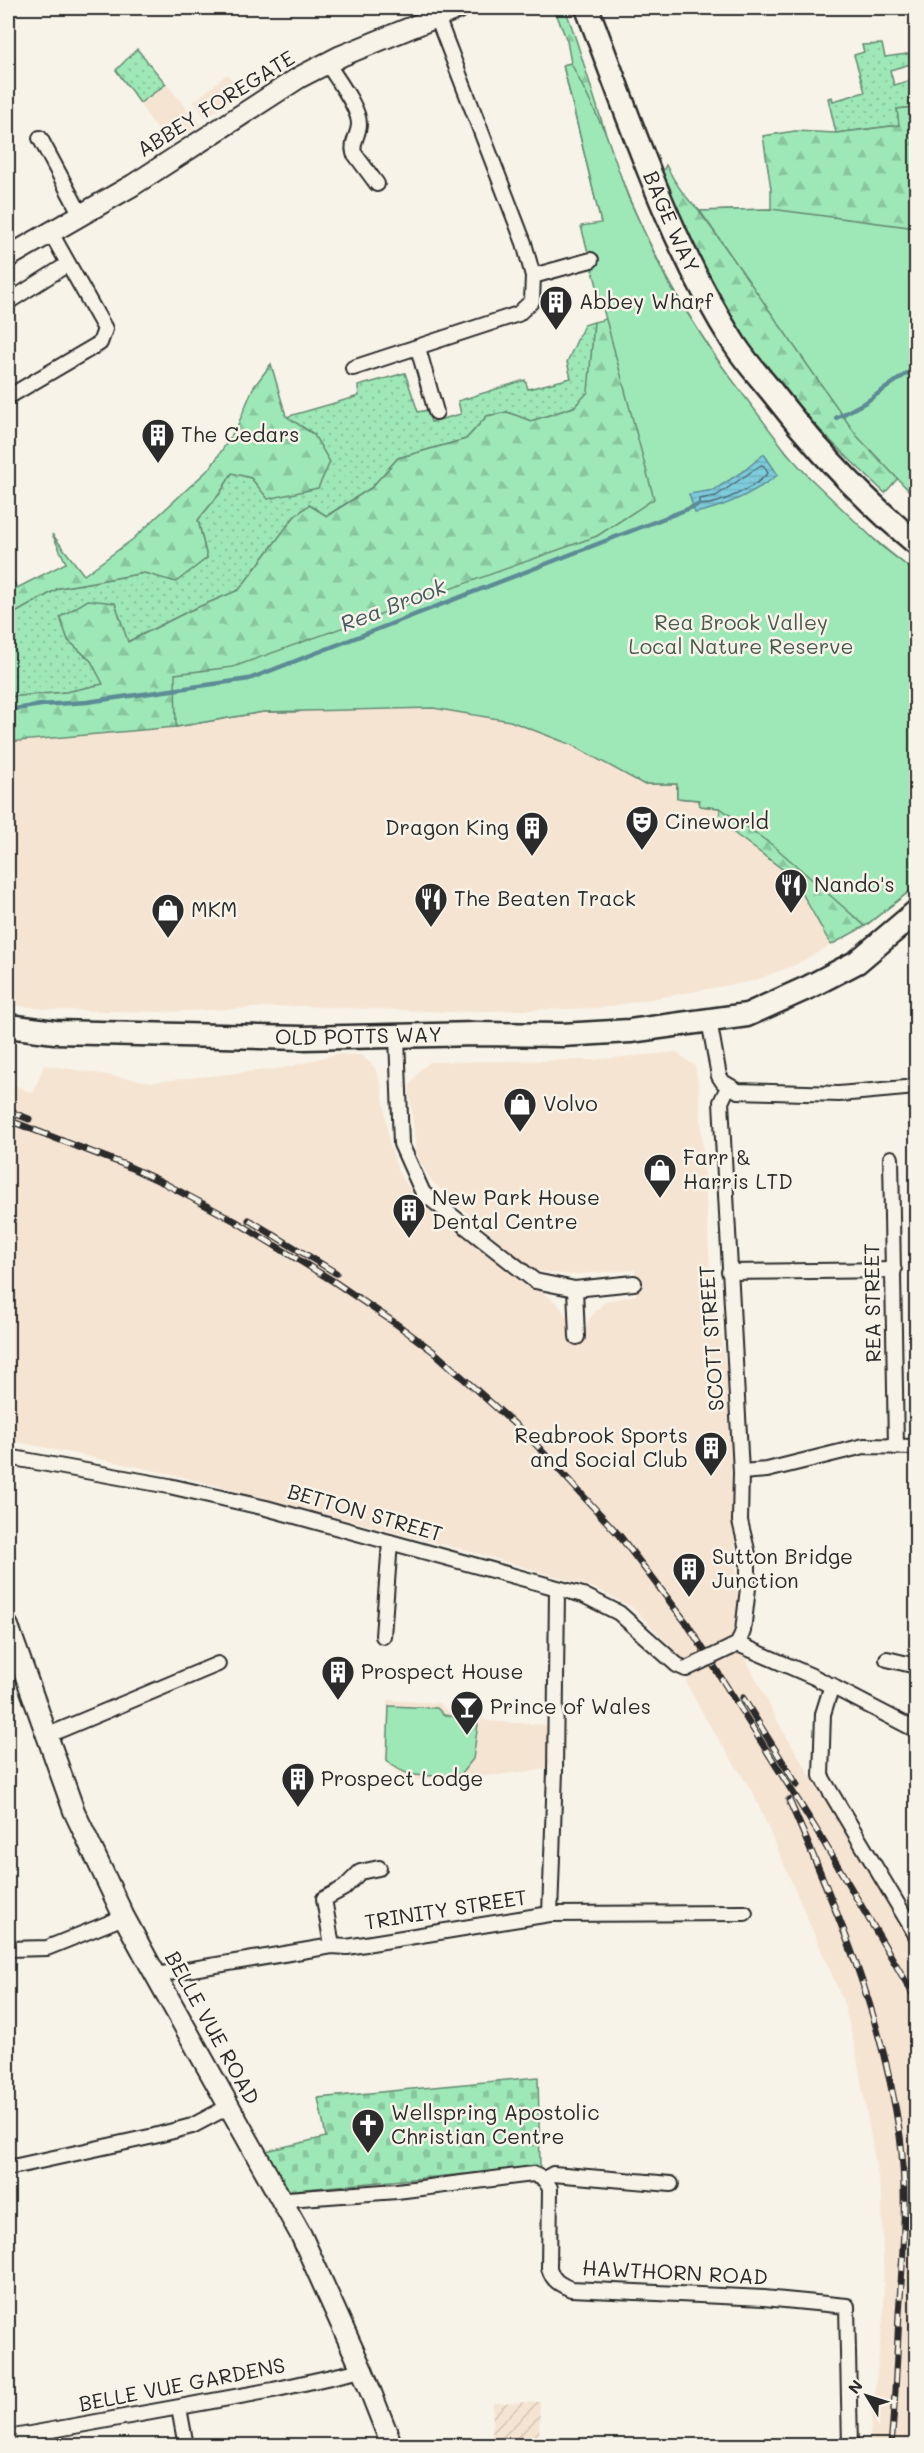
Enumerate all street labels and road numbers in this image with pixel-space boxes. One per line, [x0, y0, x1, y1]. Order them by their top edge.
street label: ABBEY FOREGATE [131, 43, 299, 162]
street label: BAGE WAY [638, 167, 707, 277]
street label: OLD POTTS WAY [275, 1020, 442, 1050]
street label: REA STREET [857, 1243, 886, 1363]
street label: SCOTT STREET [692, 1264, 729, 1412]
street label: BETTON STREET [285, 1477, 446, 1547]
street label: TRINITY STREET [363, 1882, 529, 1935]
street label: BELLE VUE ROAD [160, 1946, 267, 2109]
street label: HAWTHORN ROAD [582, 2253, 769, 2290]
street label: BELLE VUE GARDENS [76, 2350, 287, 2417]

